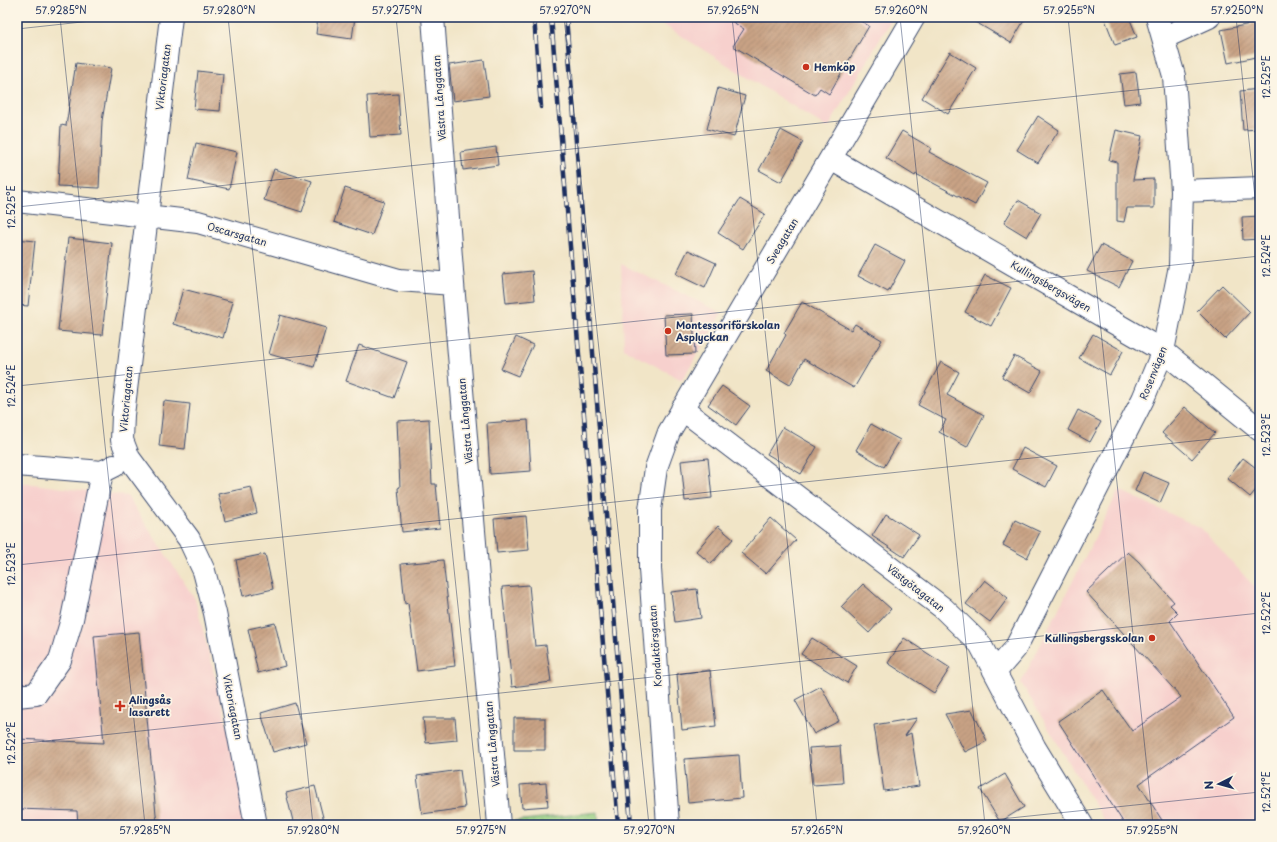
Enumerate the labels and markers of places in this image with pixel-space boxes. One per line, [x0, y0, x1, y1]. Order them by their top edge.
place label: Hemköp [814, 59, 855, 74]
marker: Hemköp [801, 62, 811, 72]
place label: Montessoriförskolan Asplyckan [676, 317, 780, 345]
marker: Montessoriförskolan Asplyckan [663, 326, 673, 336]
place label: Kullingsbergsskolan [1045, 630, 1144, 645]
marker: Kullingsbergsskolan [1147, 633, 1157, 643]
place label: Alingsås lasarett [128, 692, 171, 719]
marker: Alingsås lasarett [114, 700, 126, 712]

